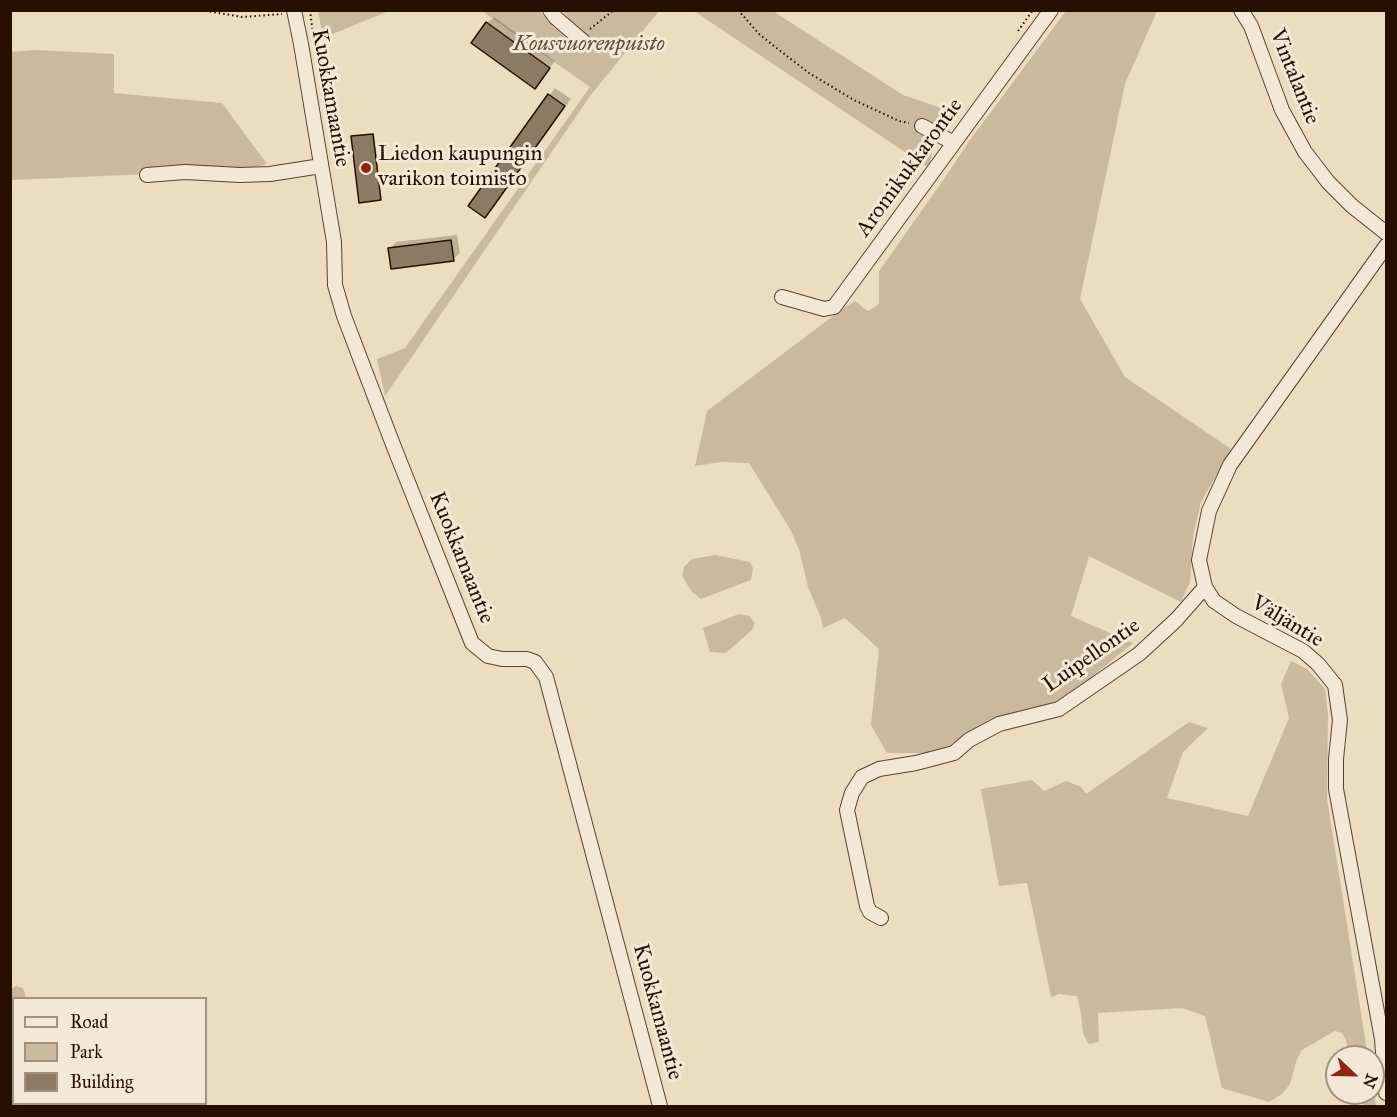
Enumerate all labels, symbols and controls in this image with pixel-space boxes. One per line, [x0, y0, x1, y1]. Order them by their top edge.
street label: Vintalantie [1263, 26, 1325, 128]
street label: Kuokkamaantie [305, 27, 355, 169]
park label: Kousvuorenpuisto [513, 32, 665, 58]
street label: Aromikukkarontie [851, 94, 969, 242]
place label: Liedon kaupungin varikon toimisto [378, 142, 542, 194]
marker: Liedon kaupungin varikon toimisto [359, 161, 373, 175]
street label: Kuokkamaantie [423, 488, 499, 628]
street label: Väljäntie [1246, 590, 1328, 654]
street label: Luipellontie [1039, 613, 1145, 699]
street label: Kuokkamaantie [626, 941, 688, 1083]
legend [12, 997, 207, 1105]
text: Road [70, 1011, 108, 1033]
text: Park [70, 1041, 103, 1063]
north arrow [1325, 1045, 1385, 1105]
text: Building [70, 1071, 133, 1093]
text: N [1359, 1071, 1382, 1091]

